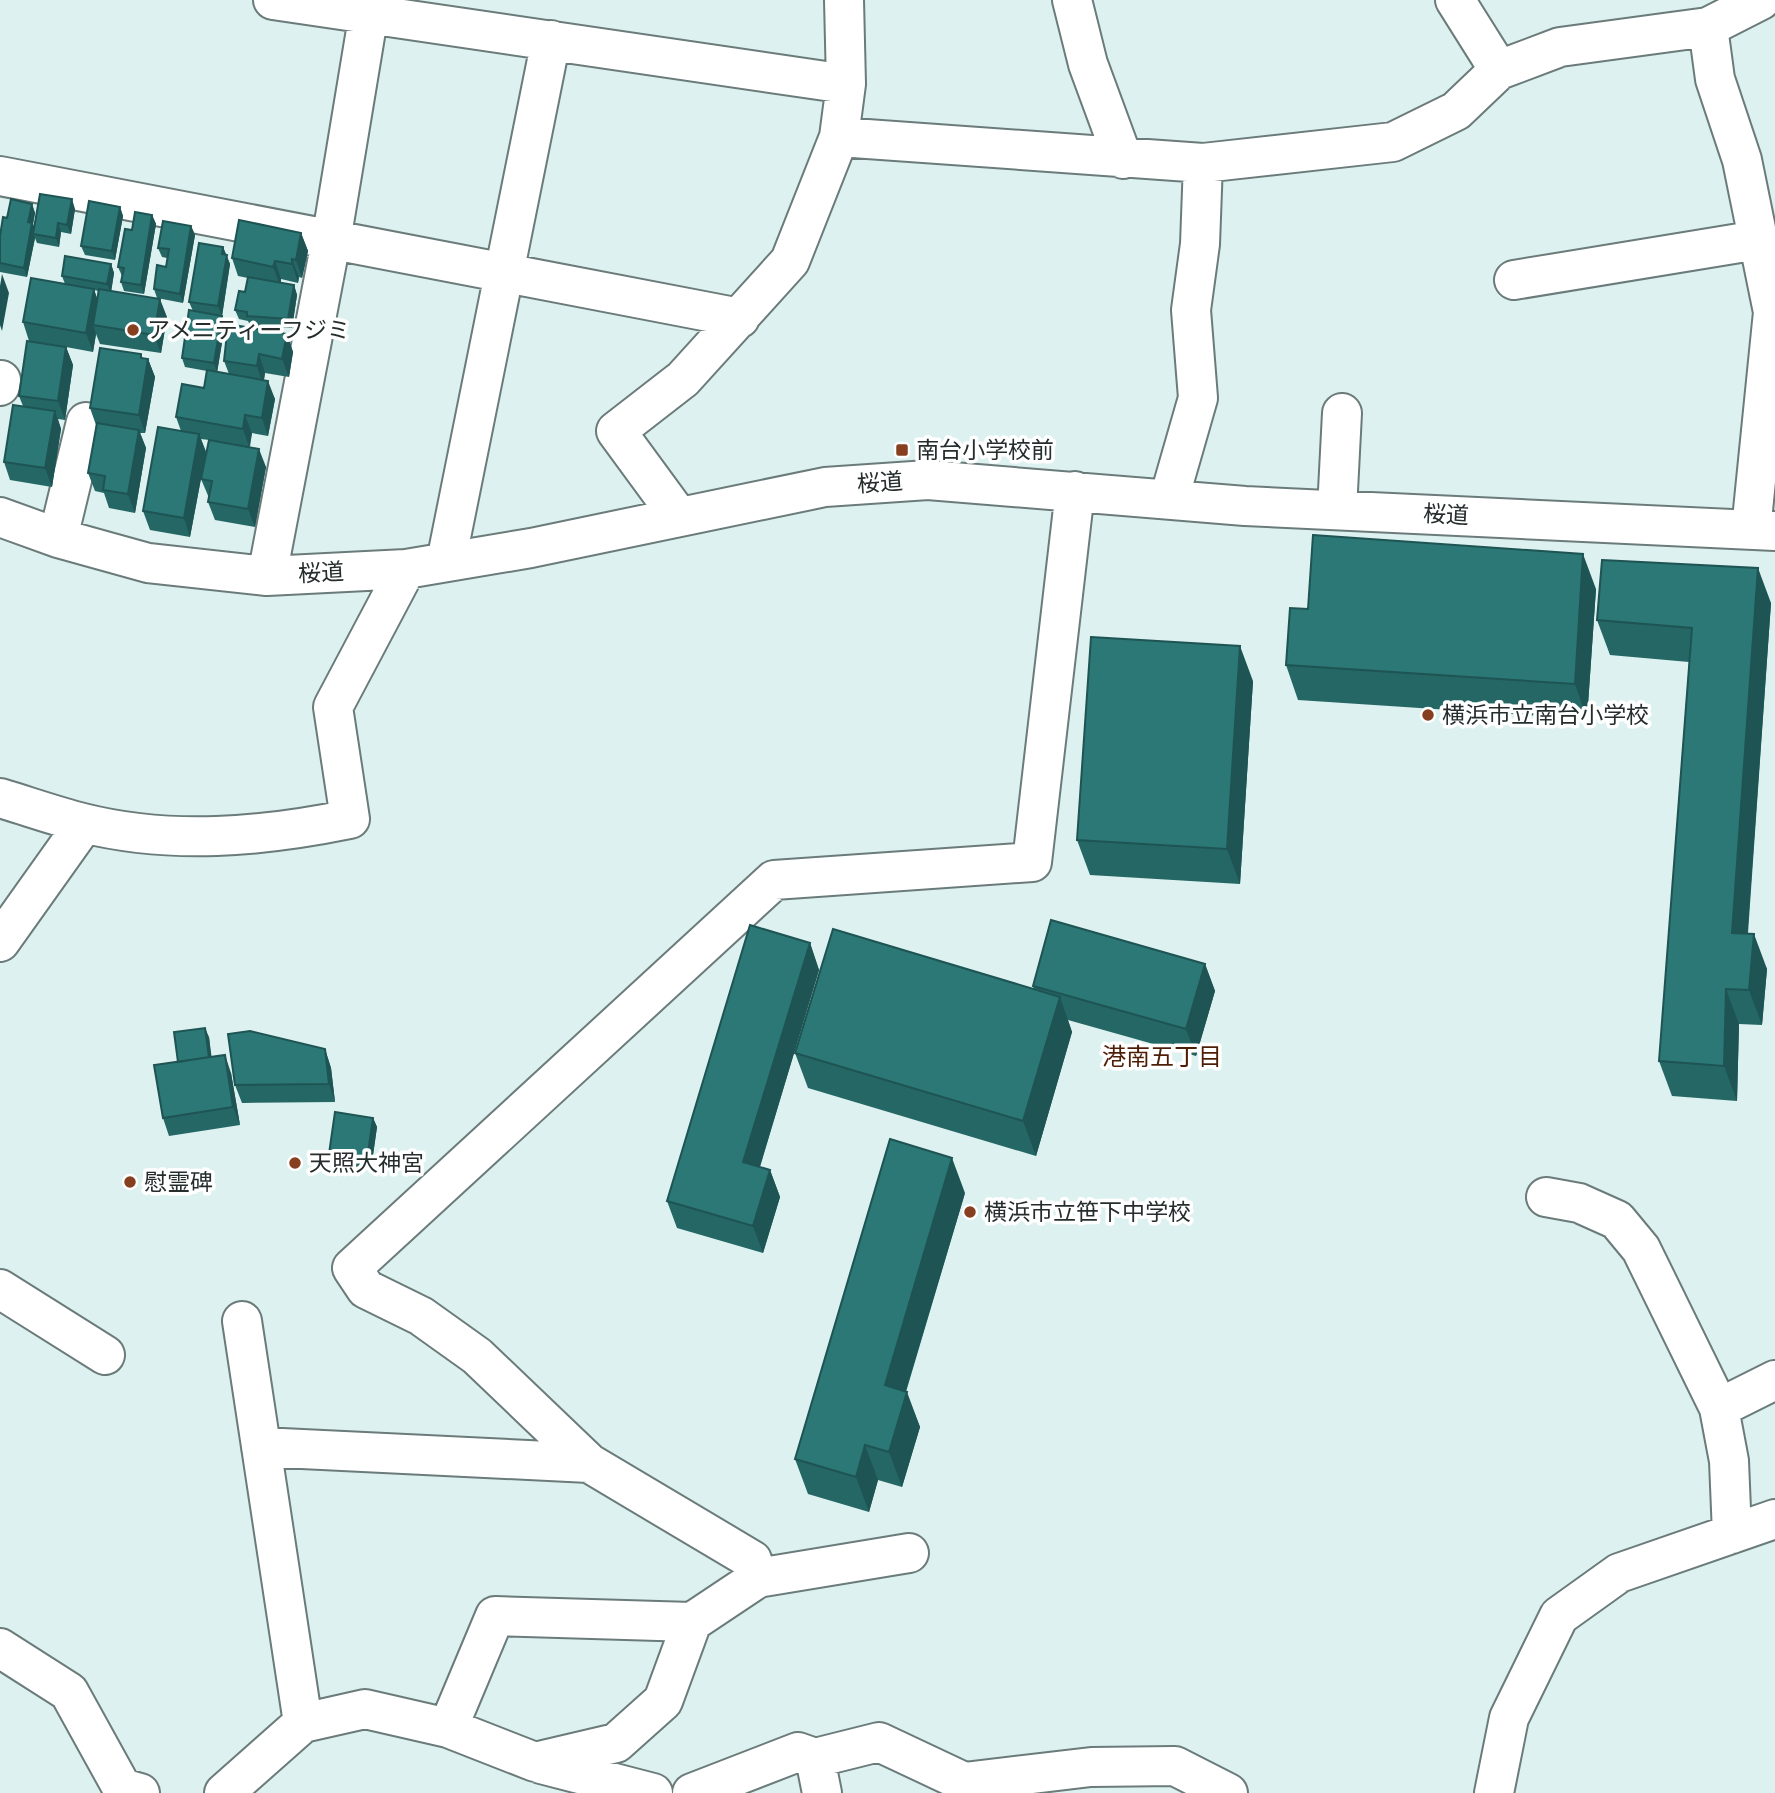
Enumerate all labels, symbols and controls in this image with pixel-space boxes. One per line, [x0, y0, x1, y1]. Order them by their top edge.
place label: アメニティーフジミ [147, 317, 350, 344]
marker: アメニティーフジミ [125, 322, 141, 338]
place label: 南台小学校前 [916, 437, 1054, 464]
marker: 南台小学校前 [894, 442, 910, 458]
street label: 桜道 [856, 468, 904, 498]
street label: 桜道 [1422, 500, 1470, 530]
street label: 桜道 [297, 558, 345, 588]
place label: 横浜市立南台小学校 [1442, 702, 1649, 729]
marker: 横浜市立南台小学校 [1420, 707, 1436, 723]
district label: 港南五丁目 [1102, 1043, 1222, 1071]
place label: 天照大神宮 [309, 1150, 424, 1177]
marker: 天照大神宮 [287, 1155, 303, 1171]
place label: 慰霊碑 [144, 1169, 213, 1196]
marker: 慰霊碑 [122, 1174, 138, 1190]
place label: 横浜市立笹下中学校 [984, 1199, 1191, 1226]
marker: 横浜市立笹下中学校 [962, 1204, 978, 1220]

